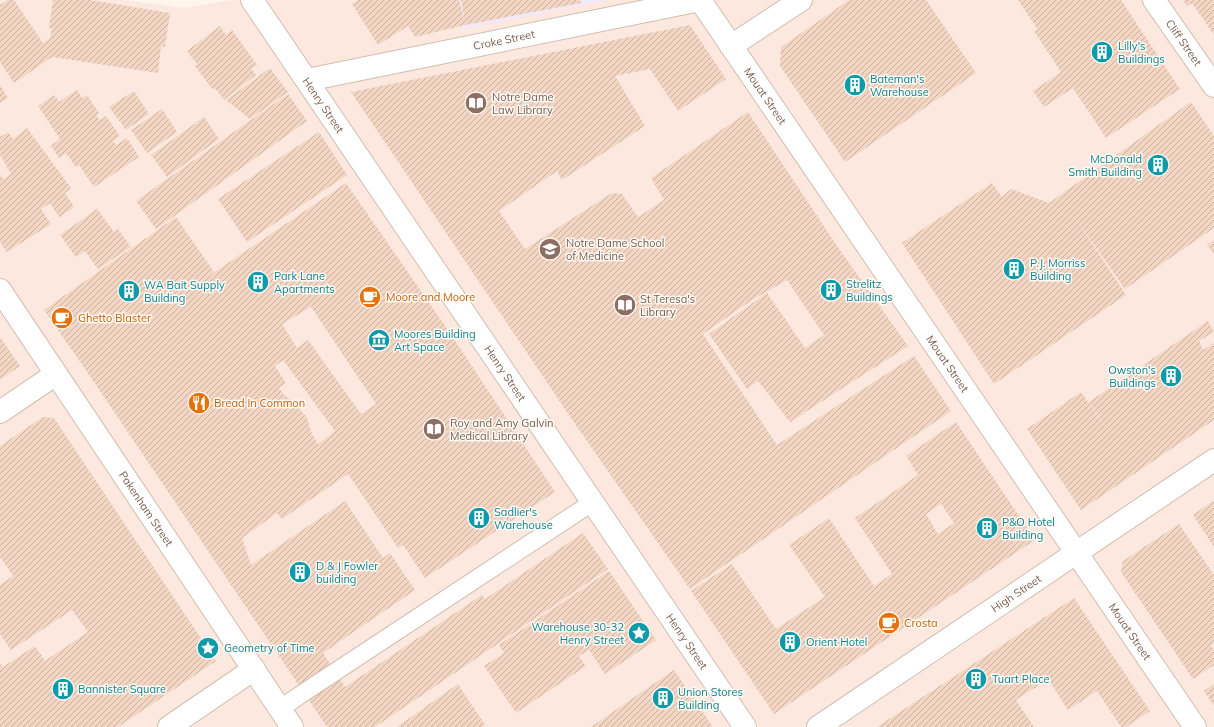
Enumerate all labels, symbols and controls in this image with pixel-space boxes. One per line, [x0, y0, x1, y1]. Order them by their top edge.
street label: Cliff Street [1163, 17, 1205, 69]
street label: Croke Street [472, 27, 536, 53]
building icon: Lilly's Buildings [1089, 39, 1115, 65]
place label: Lilly's Buildings [1118, 39, 1165, 66]
street label: Mouat Street [741, 65, 790, 127]
building icon: Bateman's Warehouse [842, 72, 868, 98]
place label: Bateman's Warehouse [870, 72, 929, 99]
street label: Henry Street [299, 75, 347, 136]
library icon: Notre Dame Law Library [463, 90, 489, 116]
place label: Notre Dame Law Library [492, 90, 554, 117]
place label: McDonald Smith Building [1068, 152, 1142, 179]
building icon: McDonald Smith Building [1145, 152, 1171, 178]
school or university icon: Notre Dame School of Medicine [537, 236, 563, 262]
place label: Notre Dame School of Medicine [566, 236, 664, 263]
building icon: P.J. Morriss Building [1001, 256, 1027, 282]
place label: P.J. Morriss Building [1030, 256, 1086, 283]
building icon: Park Lane Apartments [245, 269, 271, 295]
place label: Park Lane Apartments [274, 269, 335, 296]
building icon: Strelitz Buildings [818, 277, 844, 303]
place label: Strelitz Buildings [846, 277, 893, 304]
building icon: WA Bait Supply Building [116, 278, 142, 304]
place label: WA Bait Supply Building [144, 278, 225, 305]
cafe icon: Moore and Moore [357, 284, 383, 310]
place label: Moore and Moore [386, 290, 475, 304]
library icon: St Teresa's Library [612, 292, 638, 318]
place label: St Teresa's Library [640, 292, 695, 319]
cafe icon: Ghetto Blaster [49, 305, 75, 331]
place label: Ghetto Blaster [78, 311, 151, 325]
museum icon: Moores Building Art Space [366, 327, 392, 353]
place label: Moores Building Art Space [394, 327, 476, 354]
street label: Mouat Street [923, 333, 972, 395]
street label: Henry Street [481, 343, 529, 404]
place label: Owston's Buildings [1108, 363, 1156, 390]
building icon: Owston's Buildings [1158, 363, 1184, 389]
restaurant icon: Bread In Common [186, 390, 212, 416]
place label: Bread In Common [214, 396, 305, 410]
library icon: Roy and Amy Galvin Medical Library [421, 416, 447, 442]
place label: Roy and Amy Galvin Medical Library [450, 416, 553, 443]
street label: Pakenham Street [116, 468, 176, 549]
building icon: Sadlier's Warehouse [466, 505, 492, 531]
place label: Sadlier's Warehouse [494, 505, 553, 532]
building icon: P&O Hotel Building [974, 515, 1000, 541]
place label: P&O Hotel Building [1002, 515, 1055, 542]
building icon: D & J Fowler building [287, 559, 313, 585]
place label: D & J Fowler building [316, 559, 378, 586]
street label: High Street [988, 571, 1044, 615]
street label: Mouat Street [1106, 600, 1154, 663]
cafe icon: Crosta [876, 610, 902, 636]
street label: Henry Street [663, 611, 711, 672]
place label: Crosta [904, 616, 938, 630]
place label: Warehouse 30-32 Henry Street [531, 620, 624, 647]
place icon: Warehouse 30-32 Henry Street [626, 620, 652, 646]
building icon: Orient Hotel [777, 629, 803, 655]
place icon: Geometry of Time [195, 635, 221, 661]
place label: Orient Hotel [806, 635, 867, 649]
place label: Geometry of Time [224, 641, 315, 655]
building icon: Tuart Place [963, 666, 989, 692]
place label: Tuart Place [992, 672, 1050, 686]
building icon: Bannister Square [50, 676, 76, 702]
place label: Bannister Square [78, 682, 166, 696]
building icon: Union Stores Building [650, 685, 676, 711]
place label: Union Stores Building [678, 685, 743, 712]

